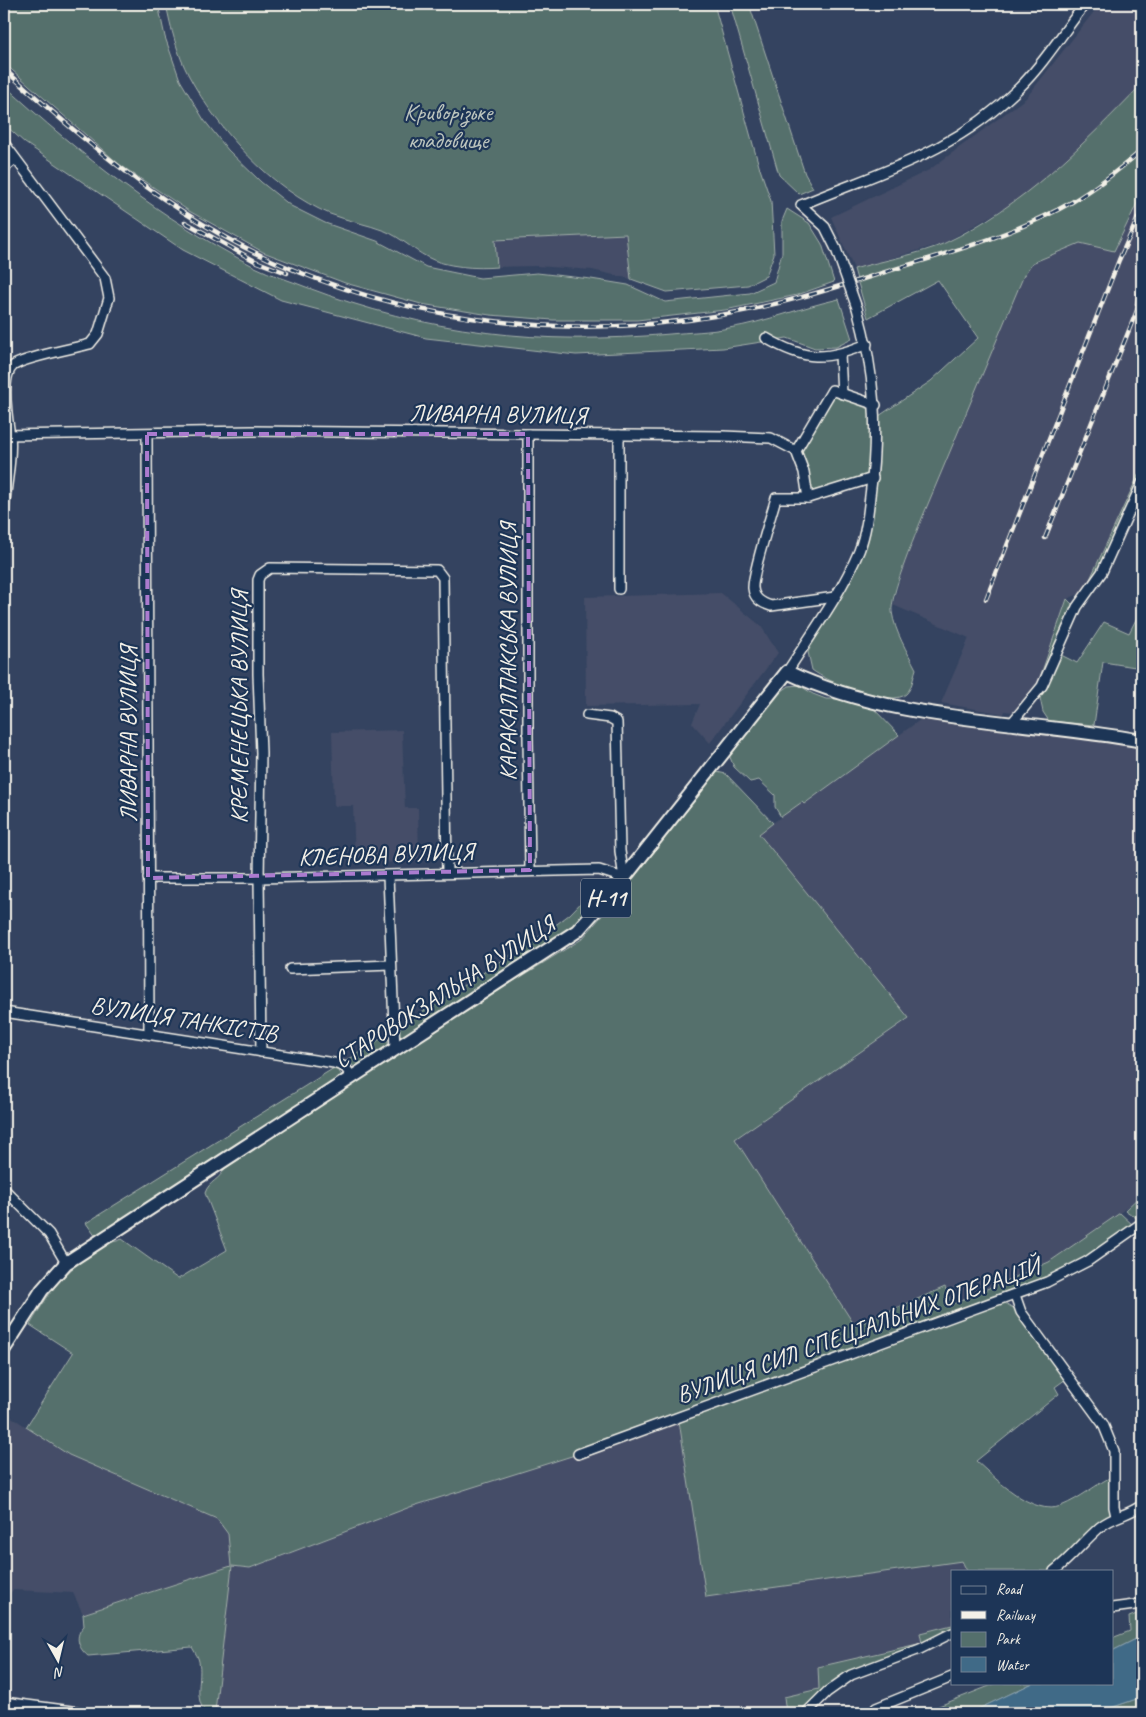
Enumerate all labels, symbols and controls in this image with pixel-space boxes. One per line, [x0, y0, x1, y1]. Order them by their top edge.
park label: Криворізьке кладовище [404, 97, 494, 155]
street label: ЛИВАРНА ВУЛИЦЯ [409, 397, 590, 431]
street label: КАРАКАЛПАКСЬКА ВУЛИЦЯ [493, 519, 523, 781]
street label: КРЕМЕНЕЦЬКА ВУЛИЦЯ [224, 587, 254, 823]
street label: ЛИВАРНА ВУЛИЦЯ [113, 642, 143, 822]
street label: КЛЕНОВА ВУЛИЦЯ [298, 836, 477, 872]
road number: Н-11 [581, 878, 631, 918]
street label: СТАРОВОКЗАЛЬНА ВУЛИЦЯ [328, 907, 563, 1075]
street label: ВУЛИЦЯ ТАНКІСТІВ [89, 989, 281, 1049]
street label: ВУЛИЦЯ СИЛ СПЕЦІАЛЬНИХ ОПЕРАЦІЙ [672, 1249, 1047, 1410]
legend [951, 1570, 1114, 1684]
text: Road [996, 1580, 1023, 1599]
text: Railway [996, 1606, 1037, 1625]
text: Park [996, 1630, 1021, 1649]
north arrow [32, 1634, 82, 1684]
text: Water [996, 1656, 1030, 1675]
text: N [52, 1663, 65, 1682]

